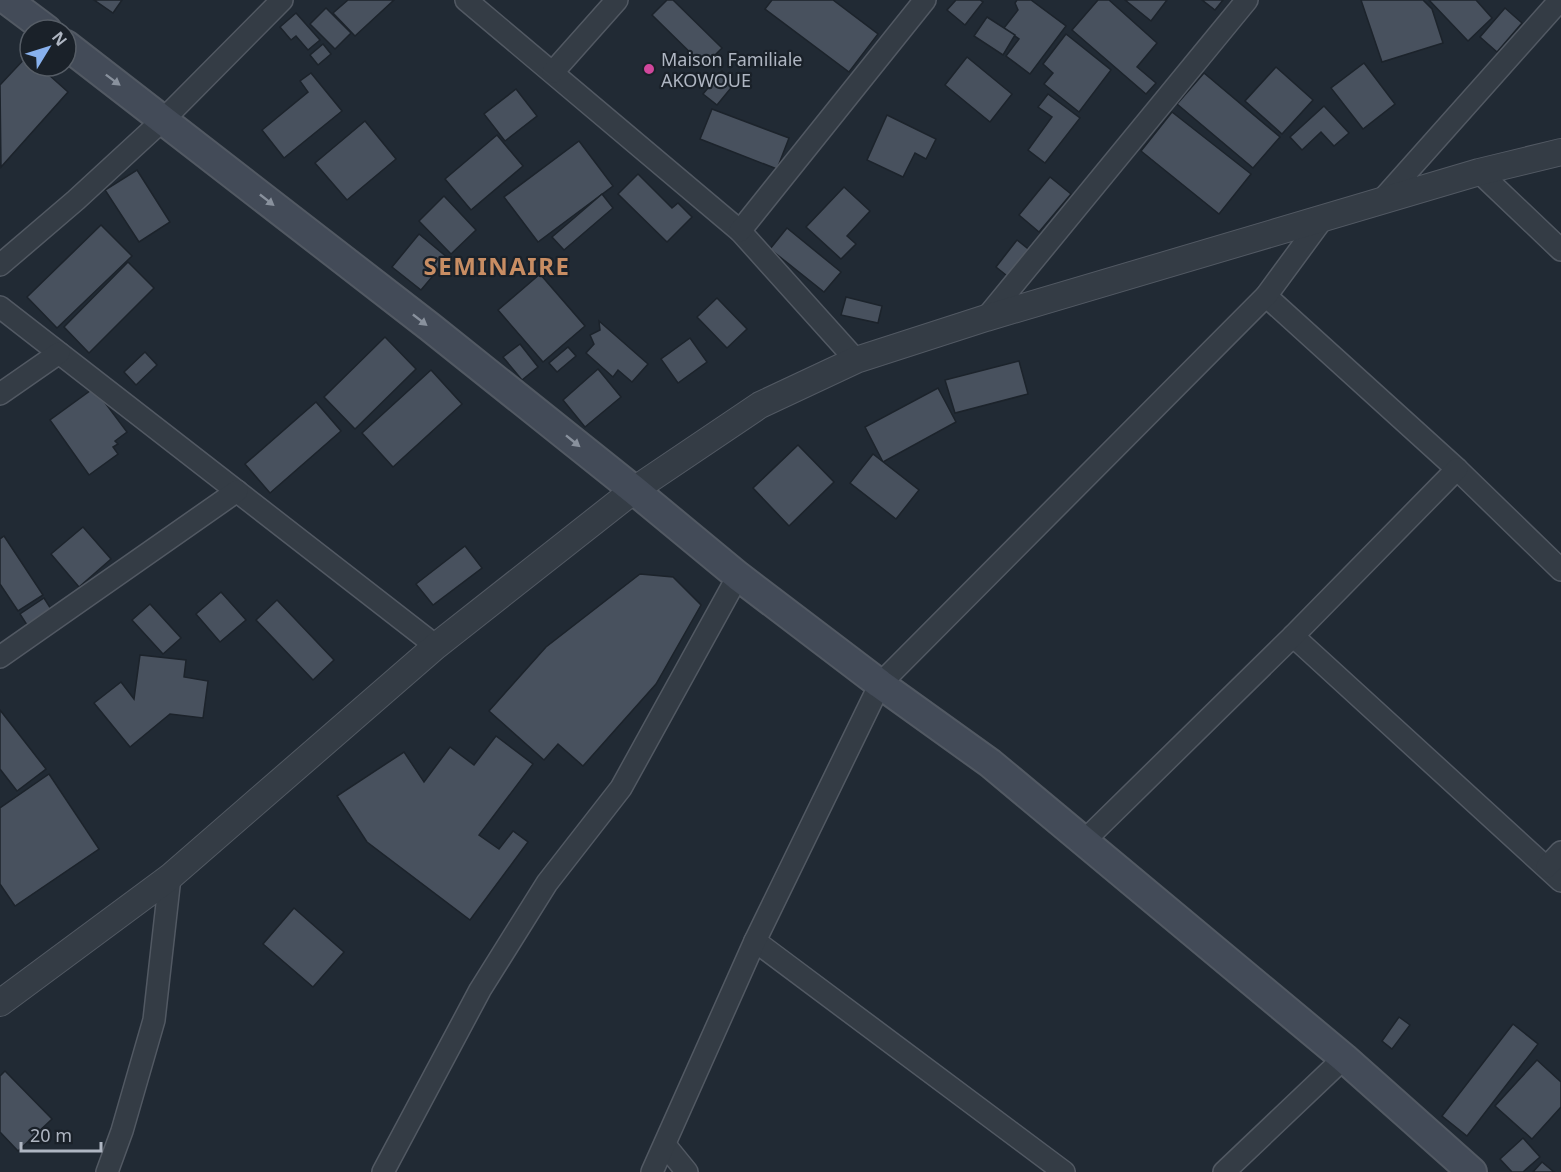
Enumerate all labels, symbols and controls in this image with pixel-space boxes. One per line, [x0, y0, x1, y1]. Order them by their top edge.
north arrow [18, 18, 78, 78]
text: N [47, 27, 72, 51]
place label: Maison Familiale AKOWOUE [661, 47, 802, 92]
marker: Maison Familiale AKOWOUE [642, 62, 656, 76]
one-way arrow [105, 74, 120, 86]
one-way arrow [259, 193, 274, 205]
district label: SEMINAIRE [424, 249, 570, 282]
one-way arrow [413, 313, 428, 325]
one-way arrow [565, 435, 581, 448]
scale bar [21, 1115, 100, 1153]
text: 20 m [30, 1123, 72, 1147]

